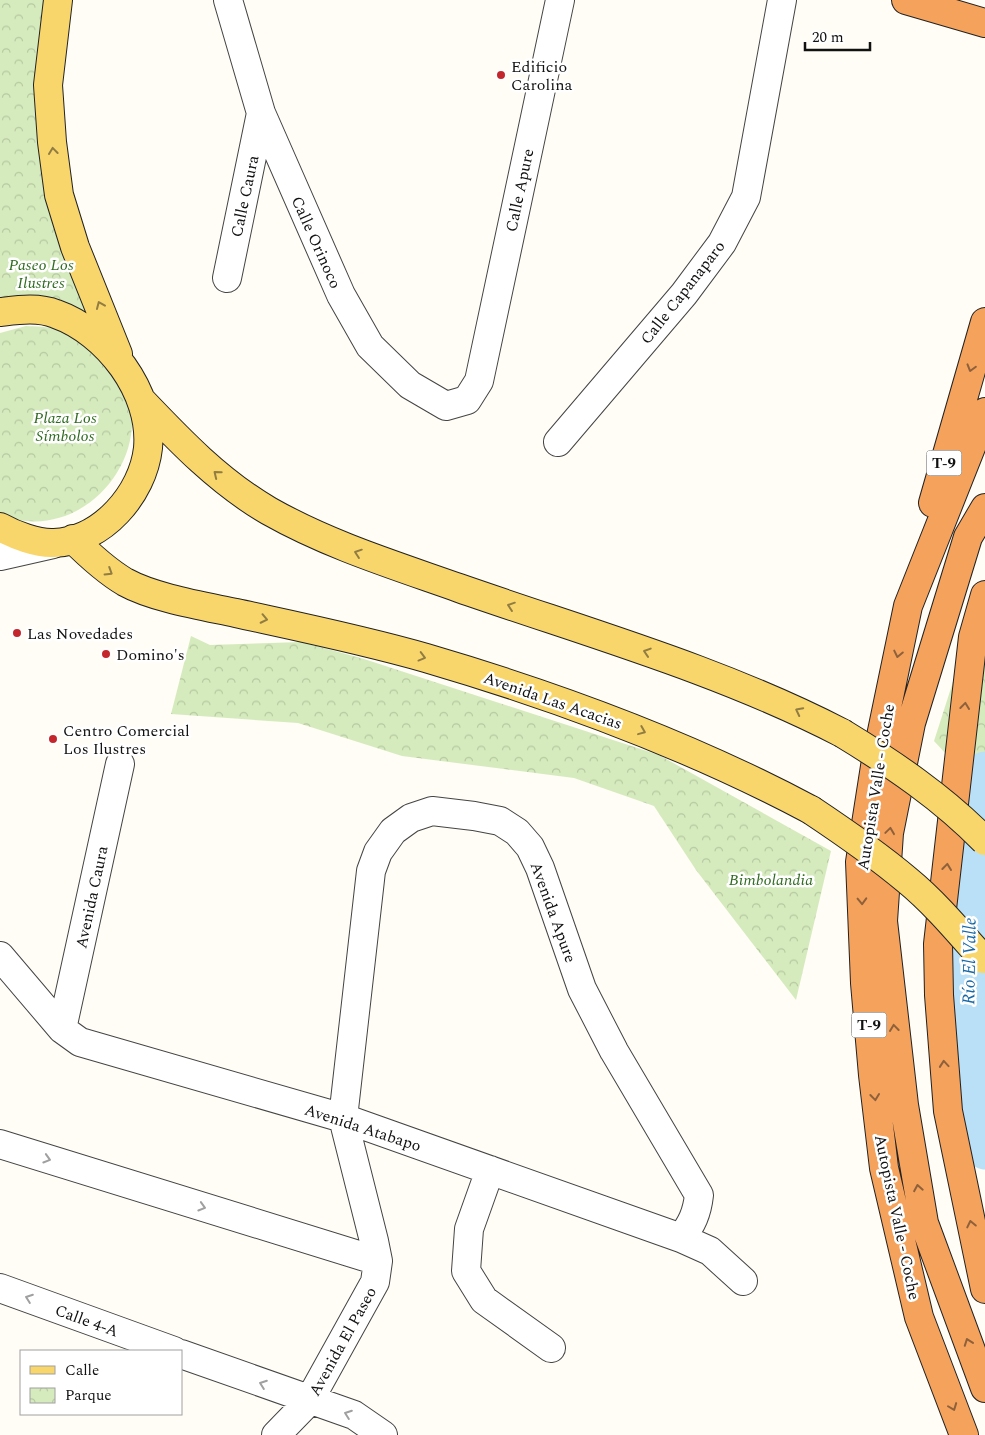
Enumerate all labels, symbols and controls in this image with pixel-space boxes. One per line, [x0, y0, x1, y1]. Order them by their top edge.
scale bar [805, 20, 870, 52]
text: 20 m [812, 26, 844, 49]
place label: Edificio Carolina [511, 55, 572, 97]
marker: Edificio Carolina [495, 69, 507, 81]
one-way arrow [48, 146, 59, 154]
street label: Calle Apure [499, 146, 541, 234]
street label: Calle Caura [225, 153, 265, 239]
street label: Calle Orinoco [285, 192, 347, 293]
street label: Calle Capanaparo [635, 236, 731, 350]
park label: Paseo Los Ilustres [8, 253, 74, 295]
one-way arrow [95, 301, 106, 310]
one-way arrow [967, 364, 977, 372]
park label: Plaza Los Símbolos [33, 406, 97, 448]
road number: T-9 [926, 450, 962, 476]
one-way arrow [214, 471, 223, 479]
one-way arrow [354, 549, 363, 559]
one-way arrow [104, 565, 113, 575]
one-way arrow [508, 602, 516, 612]
one-way arrow [259, 613, 268, 624]
place label: Las Novedades [27, 622, 133, 646]
marker: Las Novedades [11, 627, 23, 639]
place label: Domino's [116, 643, 185, 667]
marker: Domino's [100, 648, 112, 660]
one-way arrow [644, 648, 652, 658]
one-way arrow [893, 650, 904, 658]
one-way arrow [417, 651, 425, 661]
street label: Avenida Las Acacias [480, 666, 625, 736]
street label: Autopista Valle - Coche [851, 702, 901, 872]
one-way arrow [959, 702, 970, 710]
one-way arrow [795, 707, 804, 717]
place label: Centro Comercial Los Ilustres [63, 719, 190, 761]
one-way arrow [637, 725, 646, 735]
marker: Centro Comercial Los Ilustres [47, 733, 59, 745]
one-way arrow [884, 827, 895, 835]
street label: Avenida Caura [69, 843, 115, 951]
street label: Avenida Apure [524, 858, 582, 966]
one-way arrow [941, 863, 952, 871]
park label: Bimbolandia [729, 868, 813, 892]
one-way arrow [856, 897, 867, 905]
water label: Río El Valle [955, 917, 984, 1005]
road number: T-9 [852, 1012, 886, 1038]
one-way arrow [889, 1023, 900, 1031]
one-way arrow [939, 1060, 950, 1068]
one-way arrow [869, 1094, 880, 1102]
street label: Avenida Atabapo [301, 1098, 424, 1158]
street label: Autopista Valle - Coche [868, 1132, 926, 1302]
one-way arrow [42, 1153, 50, 1163]
one-way arrow [914, 1184, 924, 1193]
one-way arrow [197, 1201, 206, 1211]
one-way arrow [967, 1220, 977, 1228]
street label: Avenida El Paseo [303, 1282, 383, 1401]
one-way arrow [25, 1294, 34, 1304]
street label: Calle 4-A [52, 1298, 122, 1344]
one-way arrow [964, 1339, 974, 1347]
legend [20, 1350, 182, 1415]
text: Calle [65, 1359, 99, 1382]
one-way arrow [259, 1380, 268, 1390]
text: Parque [65, 1384, 112, 1407]
one-way arrow [947, 1402, 957, 1410]
one-way arrow [344, 1410, 353, 1420]

